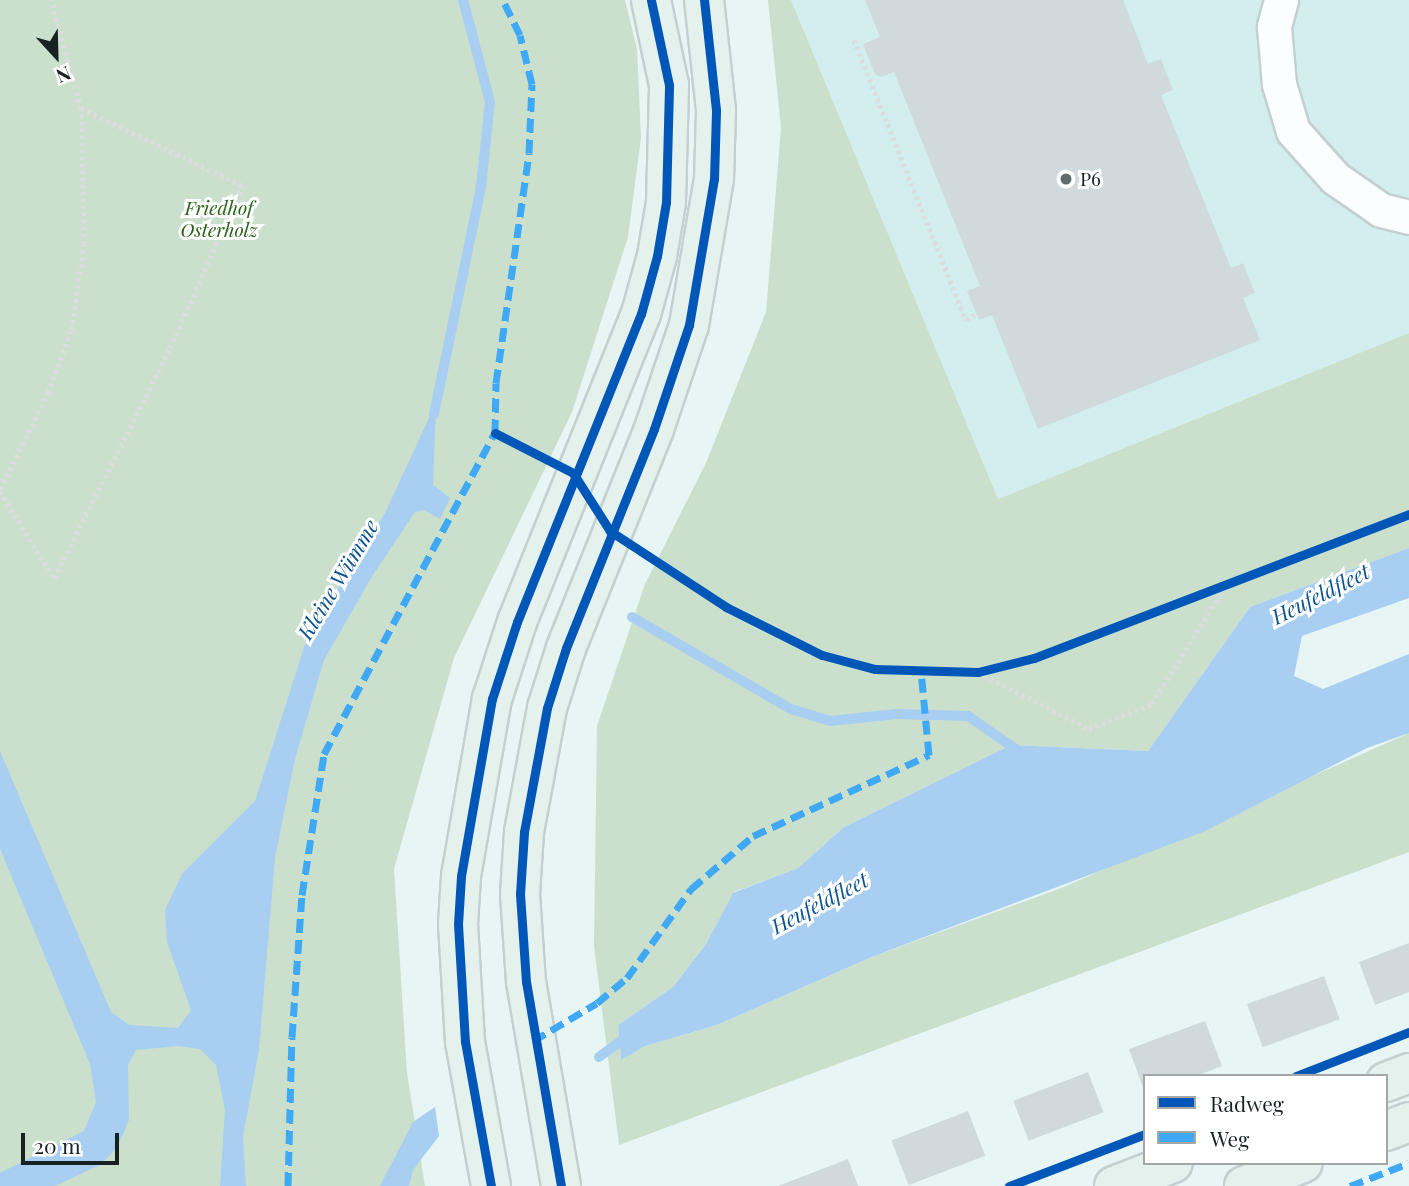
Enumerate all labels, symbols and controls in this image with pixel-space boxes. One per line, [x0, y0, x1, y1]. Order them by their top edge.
north arrow [21, 21, 91, 91]
text: N [53, 61, 75, 90]
place label: P6 [1080, 168, 1101, 190]
marker: P6 [1058, 171, 1074, 187]
park label: Friedhof Osterholz [181, 197, 257, 241]
water label: Kleine Wümme [291, 515, 383, 643]
water label: Heufeldfleet [1267, 558, 1373, 628]
water label: Heufeldfleet [766, 866, 872, 938]
legend [1143, 1074, 1388, 1165]
text: Radweg [1210, 1089, 1284, 1117]
scale bar [24, 1120, 122, 1164]
text: Weg [1210, 1124, 1249, 1152]
text: 20 m [34, 1131, 81, 1159]

